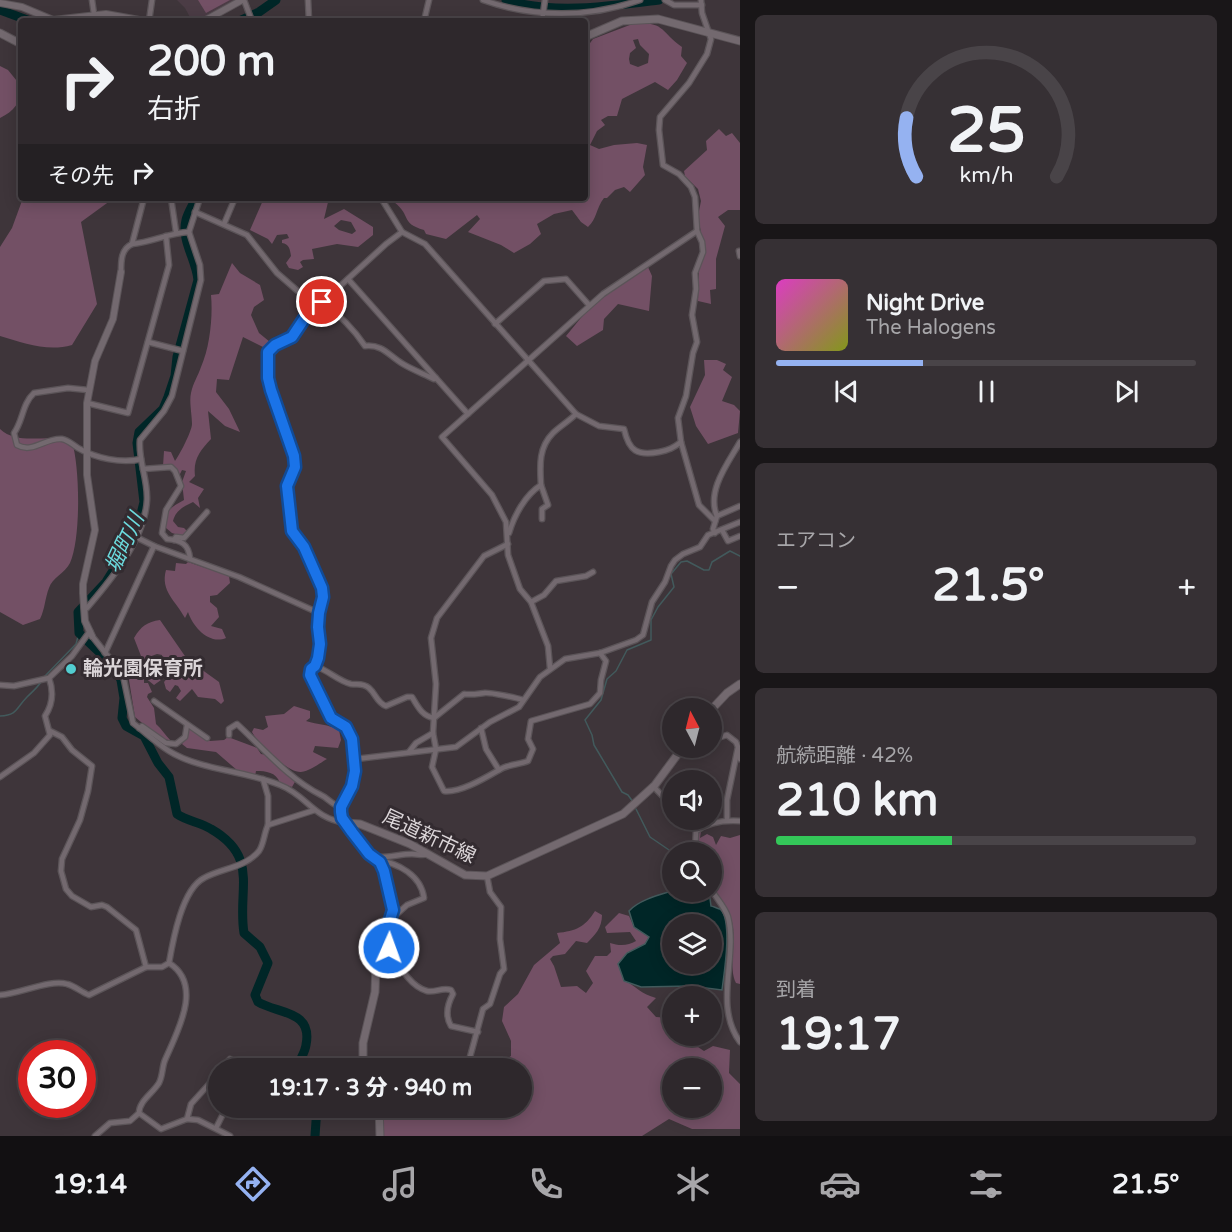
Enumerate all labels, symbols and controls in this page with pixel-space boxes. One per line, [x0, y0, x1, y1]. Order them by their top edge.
text: 200 m [147, 36, 276, 87]
icon: right [48, 42, 126, 120]
text: 右折 [147, 93, 201, 126]
text: 25 [947, 94, 1025, 169]
icon: right [126, 156, 159, 189]
text: km/h [959, 162, 1013, 188]
text: その先 [48, 163, 114, 189]
pin [296, 276, 347, 327]
icon: arrive [305, 285, 338, 318]
text: Night Drive [866, 290, 984, 316]
text: The Halogens [866, 316, 996, 340]
icon: previous [830, 375, 863, 408]
icon: pause [970, 375, 1003, 408]
icon: next [1110, 375, 1143, 408]
water label: 堀町川 [100, 507, 150, 577]
text: エアコン [776, 529, 856, 553]
text: 21.5° [932, 559, 1045, 613]
text: − [776, 568, 800, 607]
text: + [1177, 568, 1196, 607]
place label: 輪光園保育所 [83, 657, 203, 681]
marker: 輪光園保育所 [64, 662, 78, 676]
north arrow [662, 698, 722, 758]
map controls [662, 698, 722, 1118]
text: 航続距離 · 42% [776, 744, 913, 768]
button: sound [662, 770, 722, 830]
text: 210 km [776, 774, 938, 828]
street label: 尾道新市線 [379, 805, 479, 869]
button: search [662, 842, 722, 902]
button: layers [662, 914, 722, 974]
position arrow [357, 916, 421, 980]
text: 到着 [776, 978, 816, 1002]
button: + [662, 986, 722, 1046]
text: 19:17 [776, 1008, 901, 1062]
speed limit sign: 30 [18, 1040, 96, 1118]
button: − [662, 1058, 722, 1118]
text: 19:17 · 3 分 · 940 m [268, 1075, 472, 1101]
icon: directions [232, 1163, 274, 1205]
icon: music [379, 1163, 421, 1205]
icon: phone [525, 1163, 567, 1205]
icon: climate [672, 1163, 714, 1205]
icon: car [819, 1163, 861, 1205]
icon: filters [965, 1163, 1007, 1205]
text: 19:14 [52, 1168, 127, 1201]
text: 21.5° [1112, 1168, 1180, 1201]

